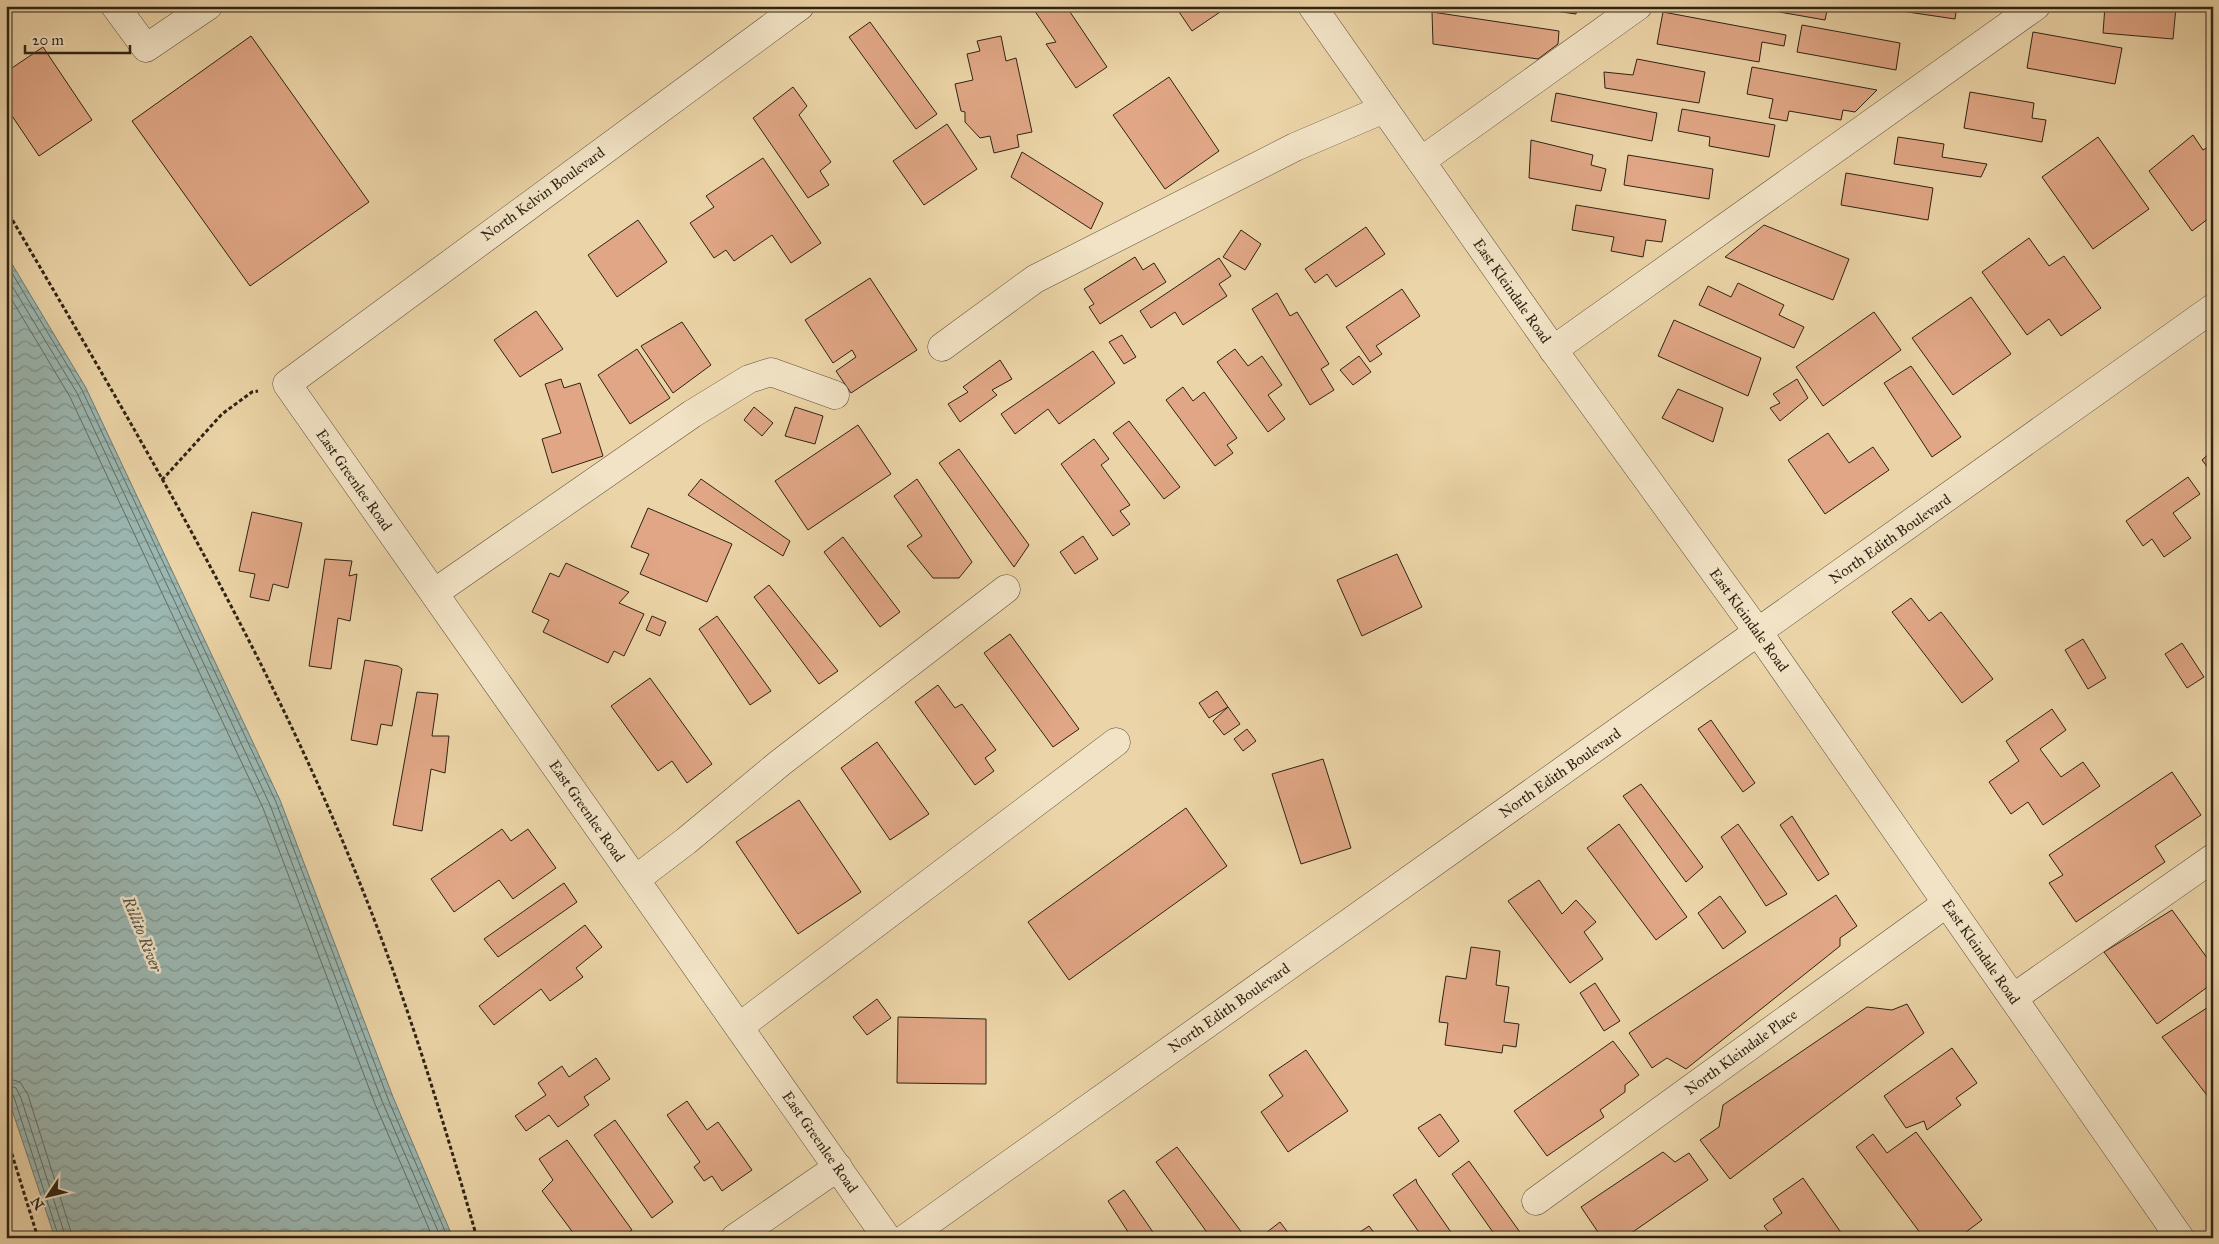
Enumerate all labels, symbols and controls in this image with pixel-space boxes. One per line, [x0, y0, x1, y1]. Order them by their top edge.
scale bar [25, 22, 130, 54]
text: 20 m [32, 31, 64, 49]
street label: North Kelvin Boulevard [478, 143, 609, 245]
street label: East Kleindale Road [1469, 235, 1555, 347]
street label: East Greenlee Road [312, 426, 396, 535]
street label: North Edith Boulevard [1826, 490, 1955, 588]
street label: East Kleindale Road [1705, 565, 1793, 676]
street label: North Edith Boulevard [1496, 724, 1625, 822]
street label: East Greenlee Road [545, 757, 629, 866]
water label: Rillito River [118, 893, 167, 976]
street label: East Kleindale Road [1938, 896, 2024, 1008]
street label: North Edith Boulevard [1165, 959, 1294, 1057]
street label: North Kleindale Place [1681, 1005, 1801, 1099]
street label: East Greenlee Road [778, 1088, 862, 1197]
north arrow [22, 1172, 72, 1222]
text: N [27, 1193, 48, 1213]

